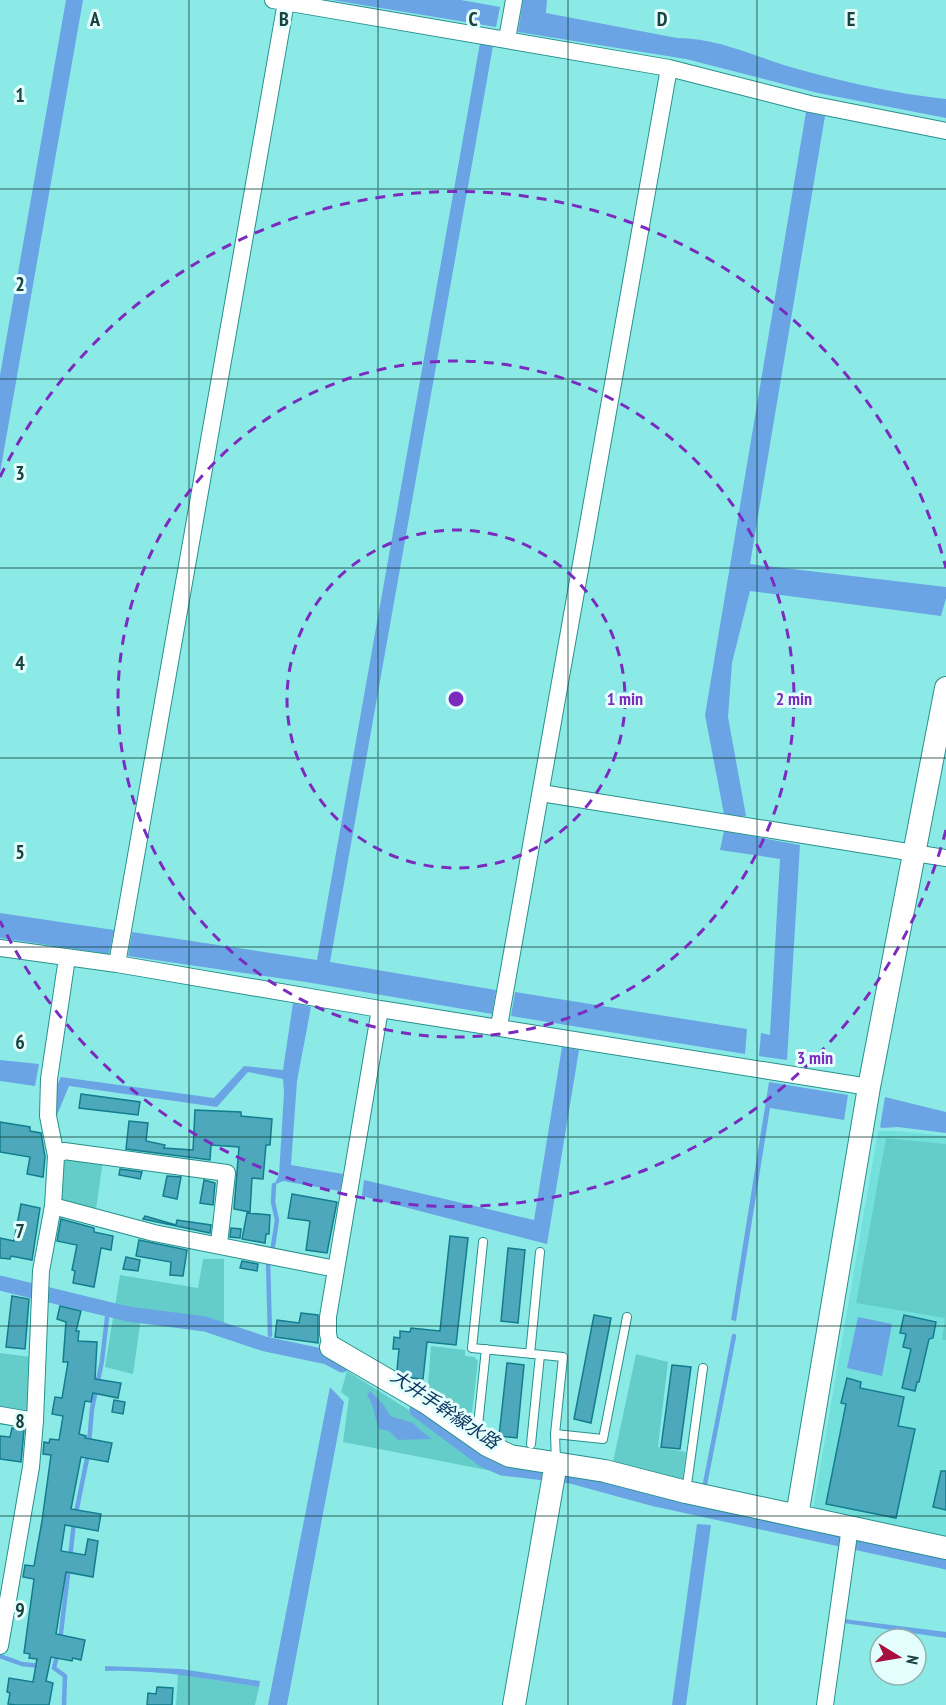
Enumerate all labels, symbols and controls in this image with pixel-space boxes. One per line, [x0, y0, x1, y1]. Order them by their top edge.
text: A [89, 6, 101, 32]
text: B [279, 6, 289, 32]
text: C [468, 6, 478, 32]
text: D [657, 6, 668, 32]
text: E [847, 6, 855, 32]
text: 1 [15, 82, 25, 108]
text: 2 [15, 271, 25, 297]
text: 3 [15, 460, 25, 486]
text: 4 [15, 650, 25, 676]
text: 1 min [607, 687, 643, 710]
text: 2 min [776, 687, 812, 710]
centre of rings [446, 689, 466, 709]
text: 5 [15, 839, 25, 865]
text: 6 [15, 1029, 25, 1055]
text: 3 min [797, 1046, 833, 1069]
text: 7 [15, 1218, 25, 1244]
water label: 大井手幹線水路 [386, 1364, 505, 1455]
text: 8 [15, 1408, 25, 1434]
text: 9 [15, 1597, 25, 1623]
north arrow [868, 1627, 928, 1687]
text: N [902, 1654, 923, 1666]

